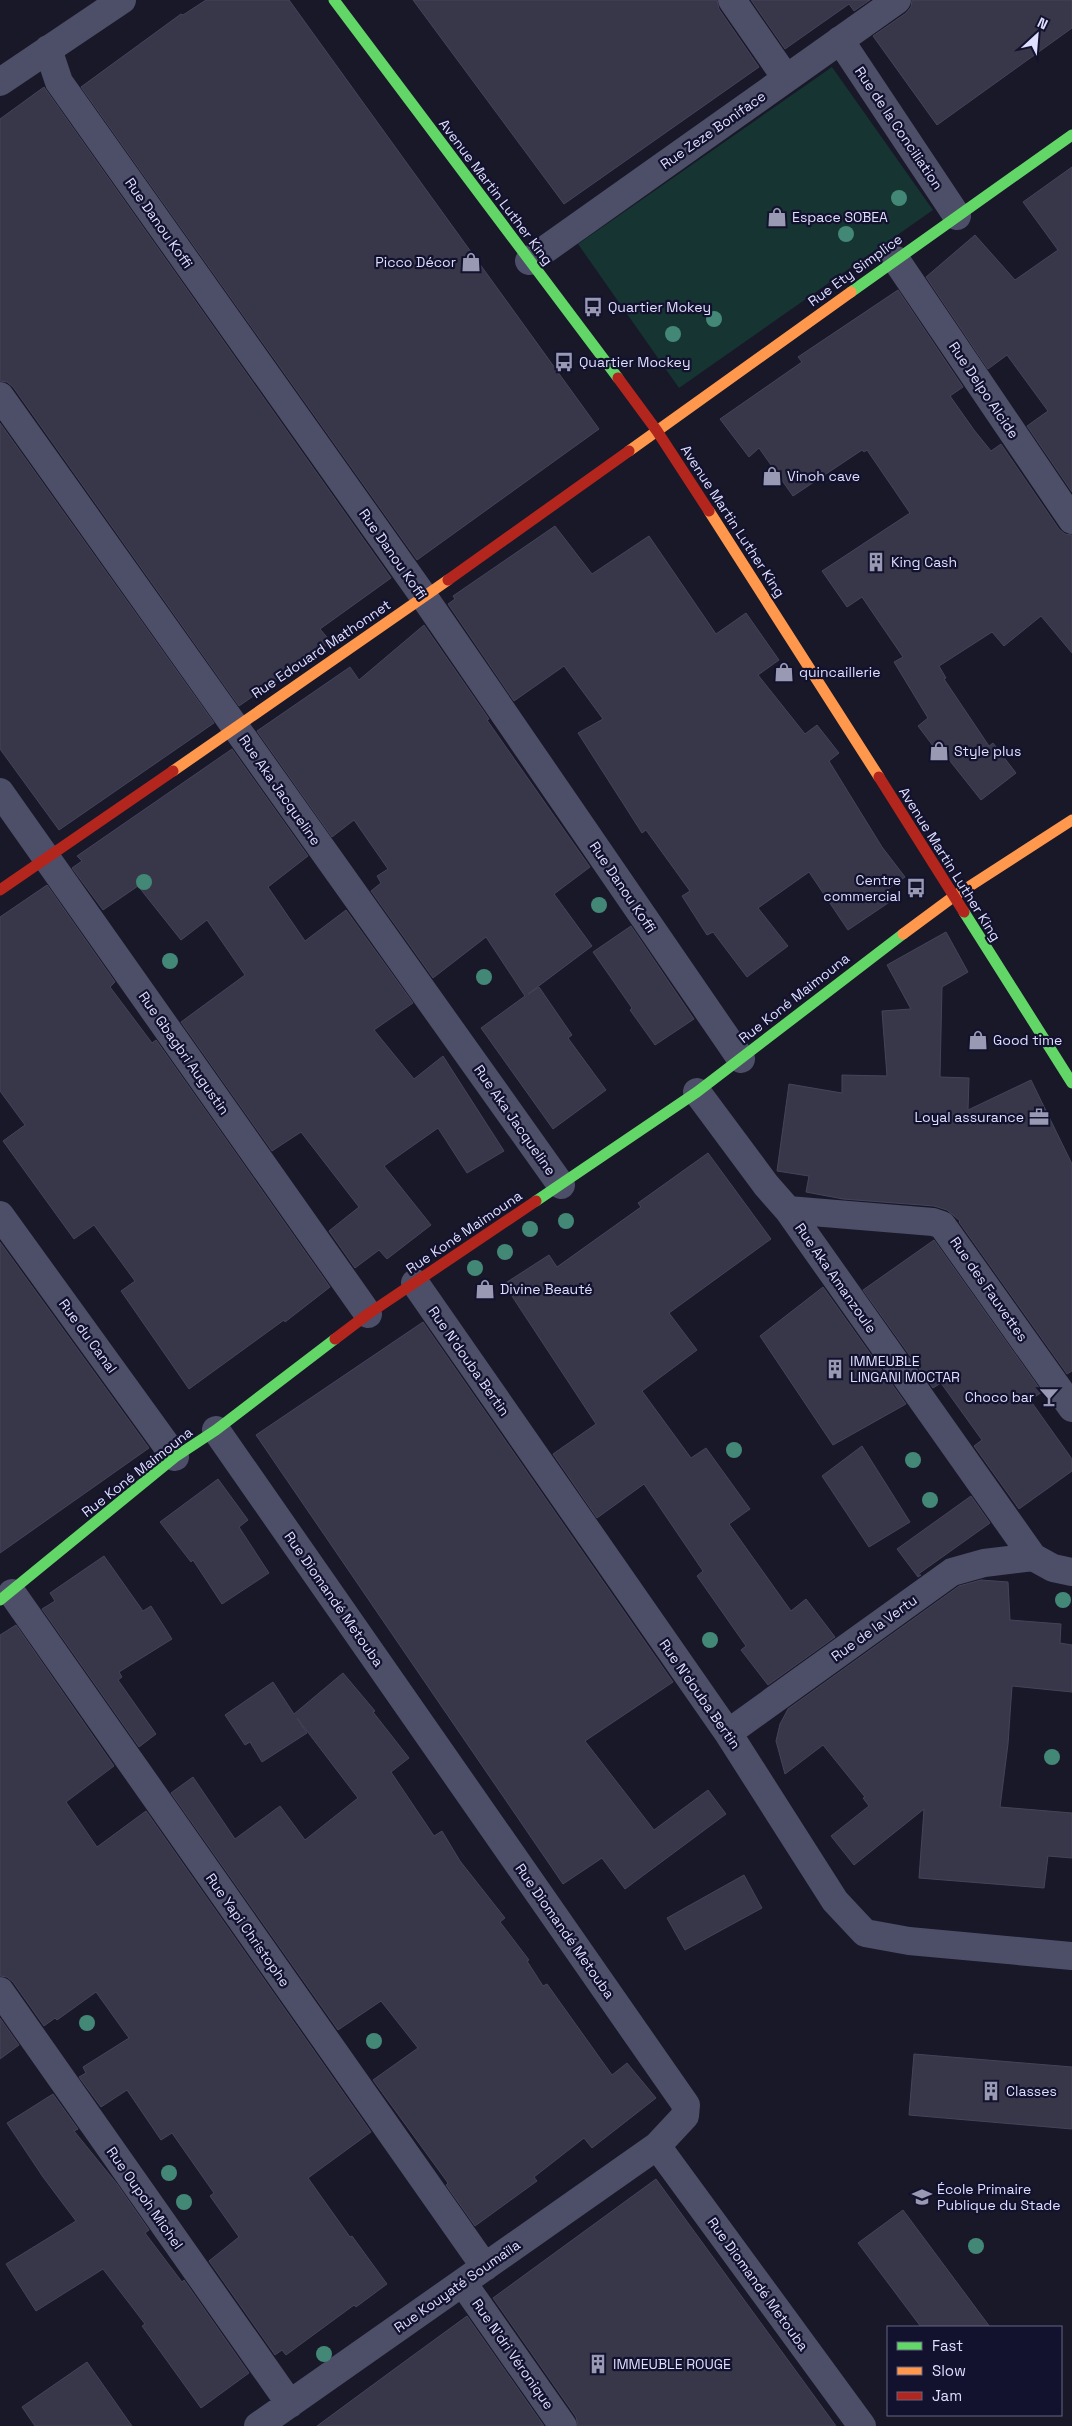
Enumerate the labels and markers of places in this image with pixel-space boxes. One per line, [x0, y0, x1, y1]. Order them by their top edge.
shop icon: Espace SOBEA [766, 206, 788, 228]
place label: Espace SOBEA [792, 208, 888, 226]
shop icon: Picco Décor [460, 251, 482, 273]
place label: Picco Décor [375, 253, 456, 271]
bus stop icon: Quartier Mokey [582, 296, 604, 318]
place label: Quartier Mokey [608, 298, 711, 316]
bus stop icon: Quartier Mockey [553, 351, 575, 373]
place label: Quartier Mockey [579, 353, 690, 371]
shop icon: Vinoh cave [761, 465, 783, 487]
place label: Vinoh cave [787, 467, 860, 485]
building icon: King Cash [865, 551, 887, 573]
place label: King Cash [891, 553, 957, 571]
shop icon: quincaillerie [773, 661, 795, 683]
place label: quincaillerie [799, 663, 881, 681]
shop icon: Style plus [928, 740, 950, 762]
place label: Style plus [954, 742, 1021, 760]
place label: Centre commercial [823, 871, 901, 905]
bus stop icon: Centre commercial [905, 877, 927, 899]
shop icon: Good time [967, 1029, 989, 1051]
place label: Good time [993, 1031, 1062, 1049]
office icon: Loyal assurance [1028, 1106, 1050, 1128]
place label: Loyal assurance [914, 1108, 1024, 1126]
shop icon: Divine Beauté [474, 1278, 496, 1300]
place label: Divine Beauté [500, 1280, 593, 1298]
place label: IMMEUBLE LINGANI MOCTAR [850, 1352, 960, 1386]
building icon: IMMEUBLE LINGANI MOCTAR [824, 1358, 846, 1380]
bar icon: Choco bar [1038, 1386, 1060, 1408]
place label: Choco bar [965, 1388, 1034, 1406]
building icon: Classes [980, 2080, 1002, 2102]
place label: Classes [1006, 2082, 1057, 2100]
place label: École Primaire Publique du Stade [937, 2180, 1061, 2214]
school or university icon: École Primaire Publique du Stade [911, 2186, 933, 2208]
building icon: IMMEUBLE ROUGE [587, 2353, 609, 2375]
place label: IMMEUBLE ROUGE [613, 2355, 731, 2373]

